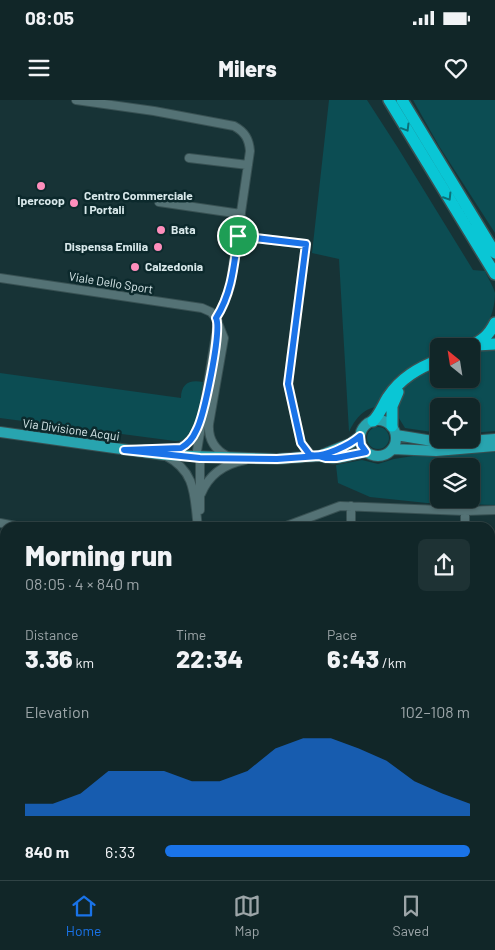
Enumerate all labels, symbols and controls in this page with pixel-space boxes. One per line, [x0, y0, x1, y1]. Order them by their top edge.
text: 08:05 [25, 6, 74, 29]
icon: menu [25, 54, 53, 82]
icon: heart [442, 54, 470, 82]
text: Milers [218, 55, 277, 81]
one-way arrow [399, 122, 409, 131]
marker: Ipercoop [35, 180, 47, 192]
place label: Centro Commerciale I Portali [84, 188, 193, 216]
one-way arrow [442, 192, 452, 201]
place label: Ipercoop [17, 193, 65, 207]
marker: Centro Commerciale I Portali [68, 197, 80, 209]
pin [217, 215, 259, 257]
place label: Bata [171, 222, 196, 236]
icon: arrive [224, 222, 252, 250]
marker: Bata [155, 224, 167, 236]
place label: Dispensa Emilia [64, 239, 148, 253]
marker: Dispensa Emilia [152, 241, 164, 253]
place label: Calzedonia [145, 259, 203, 273]
marker: Calzedonia [129, 261, 141, 273]
street label: Viale Dello Sport [68, 268, 154, 296]
north arrow [430, 338, 480, 388]
map controls [430, 338, 480, 508]
button: locate [430, 398, 480, 448]
street label: Via Divisione Acqui [22, 415, 121, 443]
button: layers [430, 458, 480, 508]
text: Morning run [25, 538, 173, 572]
button: share [418, 539, 470, 591]
text: 08:05 · 4 × 840 m [25, 574, 139, 593]
text: Distance [25, 626, 78, 643]
text: Time [176, 626, 206, 643]
text: Pace [327, 626, 357, 643]
text: 3.36 [25, 643, 73, 673]
text: 22:34 [176, 643, 243, 673]
text: 6:43 [327, 643, 379, 673]
text: km [73, 654, 94, 671]
text: /km [379, 654, 406, 671]
text: Elevation [25, 702, 89, 721]
text: 102–108 m [400, 702, 470, 721]
text: 840 m [25, 842, 69, 861]
text: 6:33 [105, 842, 135, 861]
tab: Home [66, 892, 101, 939]
tab: Map [233, 892, 261, 939]
tab: Saved [392, 892, 429, 939]

